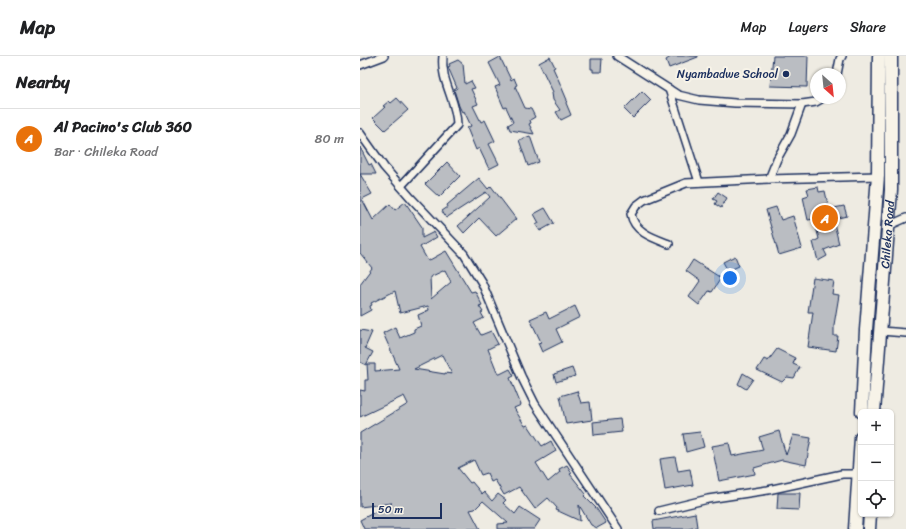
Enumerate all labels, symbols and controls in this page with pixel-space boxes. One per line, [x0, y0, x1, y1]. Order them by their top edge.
text: Map [20, 11, 55, 44]
text: Map [741, 15, 766, 40]
text: Layers [788, 15, 828, 40]
text: Share [850, 15, 886, 40]
place label: Nyambadwe School [677, 63, 779, 85]
text: Nearby [16, 67, 70, 97]
north arrow [810, 68, 846, 104]
marker: Nyambadwe School [781, 69, 791, 79]
text: Al Pacino's Club 360 [54, 114, 192, 140]
text: A [25, 127, 33, 150]
text: 80 m [315, 127, 344, 150]
text: Bar · Chileka Road [54, 140, 158, 163]
street label: Chileka Road [874, 198, 901, 269]
pin: A [812, 203, 838, 233]
your location [720, 268, 740, 288]
map controls [858, 409, 894, 517]
button: + [858, 409, 894, 445]
button: − [858, 445, 894, 481]
button: locate [858, 481, 894, 517]
text: 50 m [378, 500, 403, 519]
scale bar [372, 501, 442, 520]

